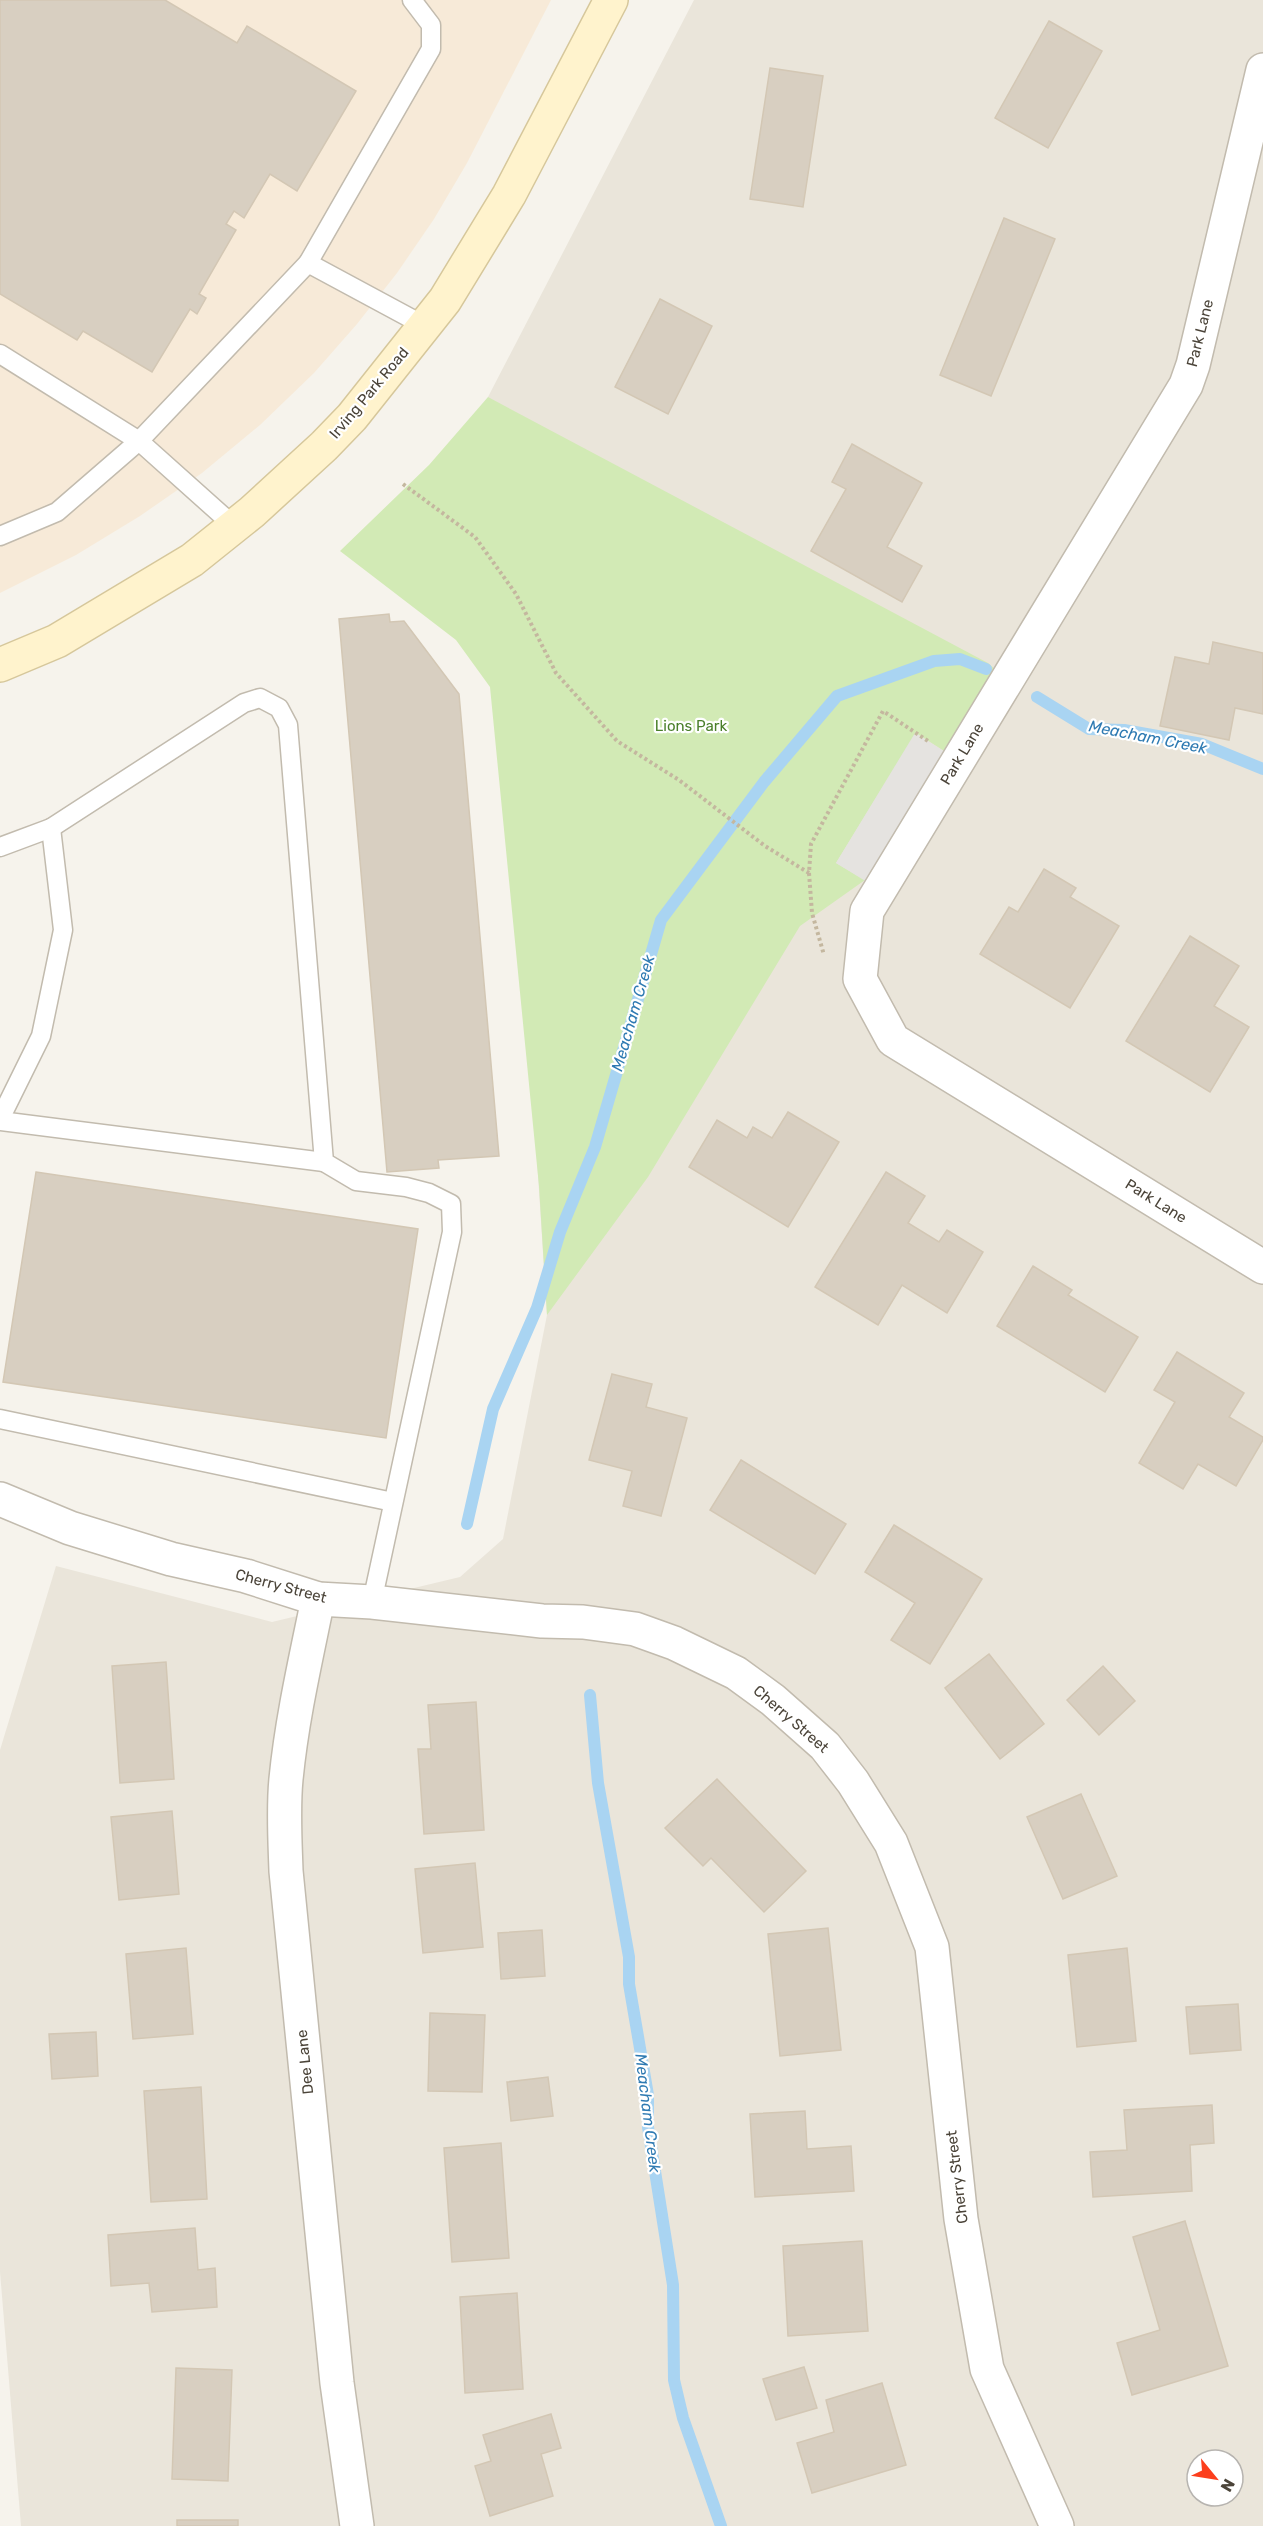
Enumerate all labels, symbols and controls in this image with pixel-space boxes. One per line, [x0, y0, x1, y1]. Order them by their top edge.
street label: Park Lane [1183, 297, 1217, 369]
street label: Irving Park Road [326, 344, 412, 442]
water label: Meacham Creek [1087, 716, 1209, 758]
park label: Lions Park [655, 717, 727, 735]
street label: Park Lane [937, 720, 987, 788]
water label: Meacham Creek [607, 952, 659, 1073]
street label: Park Lane [1122, 1175, 1190, 1227]
street label: Cherry Street [233, 1565, 329, 1607]
street label: Cherry Street [750, 1681, 832, 1757]
street label: Dee Lane [293, 2029, 317, 2095]
water label: Meacham Creek [631, 2052, 665, 2174]
street label: Cherry Street [942, 2129, 972, 2225]
north arrow [1185, 2448, 1245, 2508]
text: N [1216, 2476, 1239, 2495]

